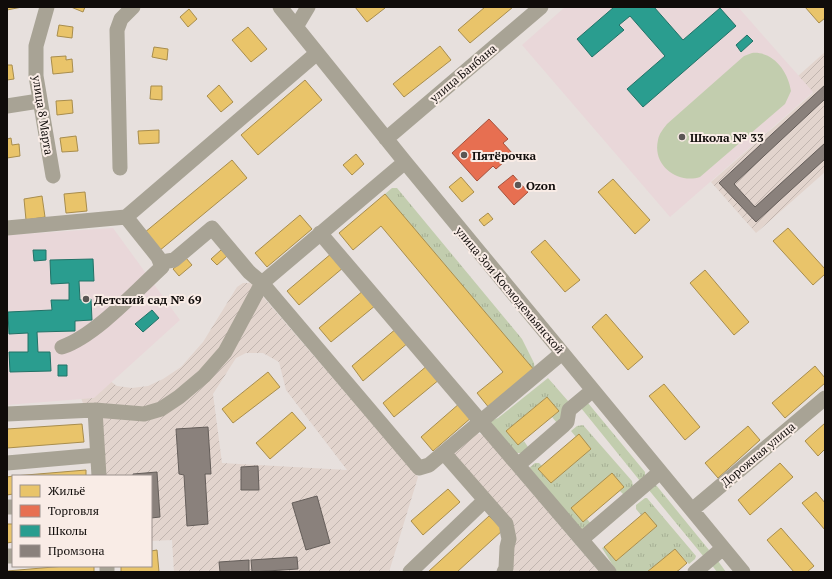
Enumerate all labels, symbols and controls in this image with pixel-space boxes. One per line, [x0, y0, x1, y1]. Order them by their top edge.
street label: улица Банбана [426, 41, 499, 106]
street label: улица 8 Марта [29, 73, 57, 156]
place label: Школа № 33 [690, 130, 764, 145]
marker: Школа № 33 [677, 132, 687, 142]
place label: Пятёрочка [472, 148, 537, 163]
marker: Пятёрочка [459, 150, 469, 160]
place label: Ozon [526, 178, 556, 193]
marker: Ozon [513, 180, 523, 190]
street label: улица Зои Космодемьянской [452, 223, 568, 357]
place label: Детский сад № 69 [94, 292, 202, 307]
marker: Детский сад № 69 [81, 294, 91, 304]
street label: Дорожная улица [718, 419, 798, 489]
legend [12, 475, 152, 567]
text: Жильё [48, 483, 85, 498]
text: Торговля [48, 503, 99, 518]
text: Школы [48, 523, 87, 538]
text: Промзона [48, 543, 105, 558]

